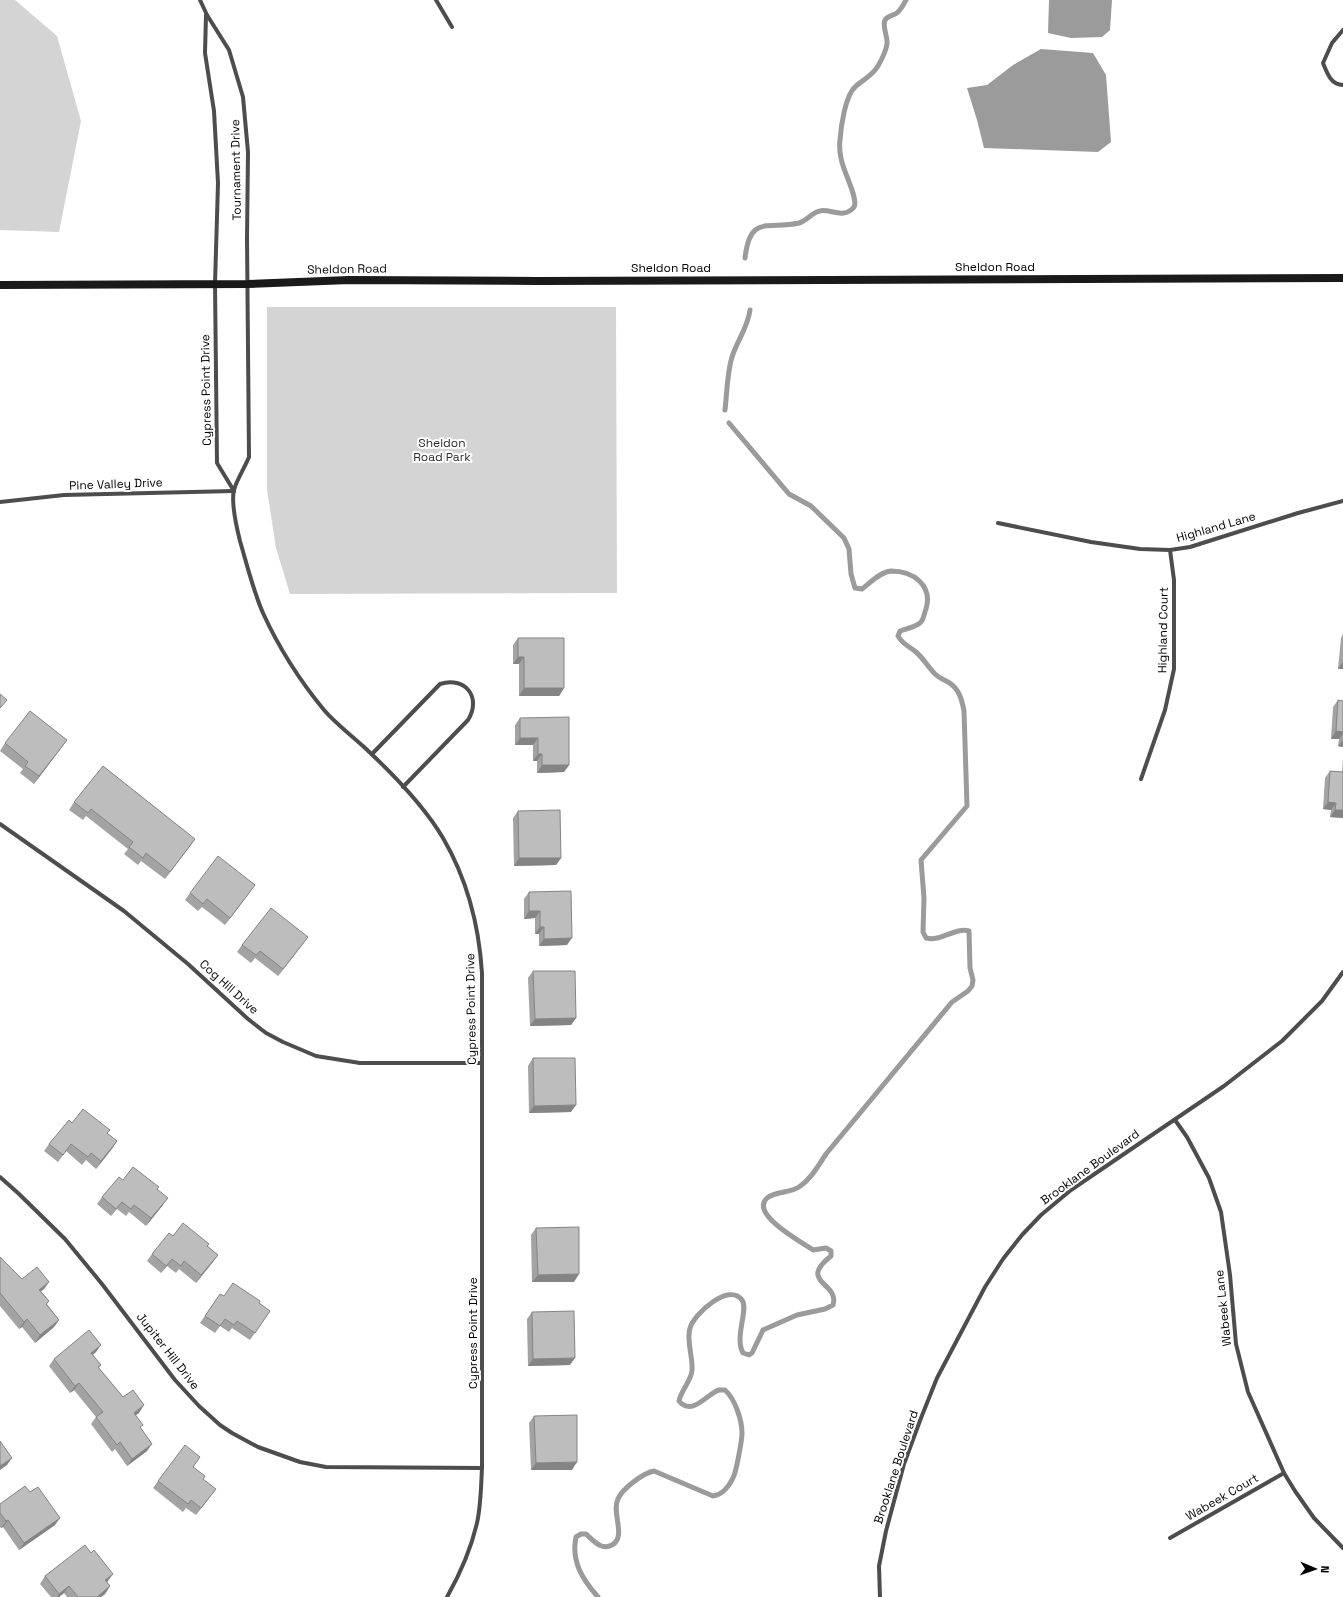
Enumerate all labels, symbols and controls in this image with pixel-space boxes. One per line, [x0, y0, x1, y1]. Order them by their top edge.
street label: Tournament Drive [227, 119, 245, 221]
street label: Sheldon Road [955, 259, 1035, 275]
street label: Sheldon Road [307, 260, 387, 278]
street label: Sheldon Road [631, 260, 711, 276]
street label: Cypress Point Drive [197, 334, 215, 446]
park label: Sheldon Road Park [413, 435, 471, 465]
street label: Pine Valley Drive [69, 474, 163, 494]
street label: Highland Lane [1174, 508, 1258, 546]
street label: Highland Court [1154, 587, 1172, 673]
street label: Cypress Point Drive [462, 953, 480, 1065]
street label: Cog Hill Drive [196, 956, 262, 1018]
street label: Brooklane Boulevard [1037, 1126, 1143, 1208]
street label: Wabeek Lane [1211, 1269, 1235, 1347]
street label: Cypress Point Drive [465, 1277, 481, 1389]
street label: Jupiter Hill Drive [133, 1309, 203, 1393]
street label: Brooklane Boulevard [870, 1408, 922, 1526]
street label: Wabeek Court [1183, 1470, 1261, 1524]
north arrow [1295, 1549, 1335, 1589]
text: N [1318, 1565, 1332, 1573]

